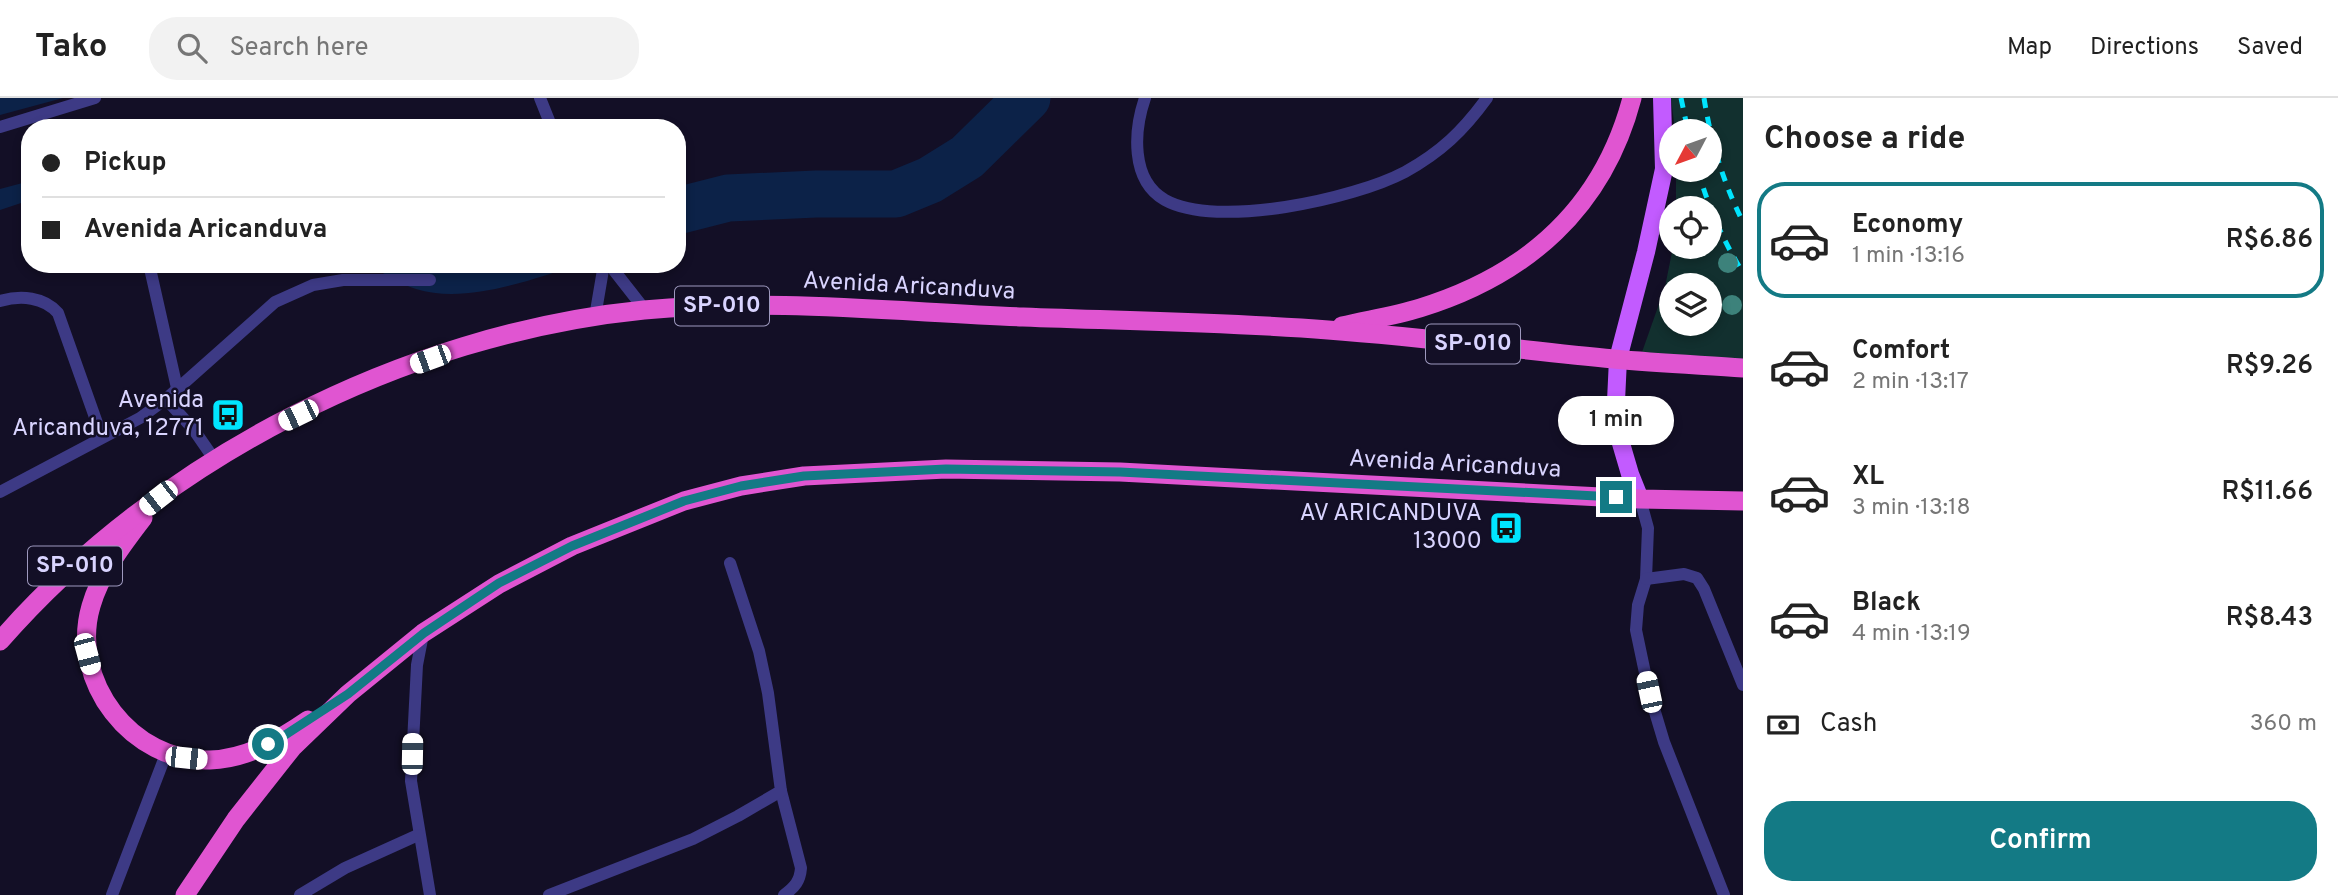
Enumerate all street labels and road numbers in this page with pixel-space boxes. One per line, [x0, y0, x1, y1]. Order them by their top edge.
street label: Avenida Aricanduva [802, 266, 1016, 308]
road number: SP-010 [675, 286, 769, 326]
road number: SP-010 [1426, 325, 1520, 364]
street label: Avenida Aricanduva [1348, 444, 1562, 486]
road number: SP-010 [28, 546, 122, 586]

